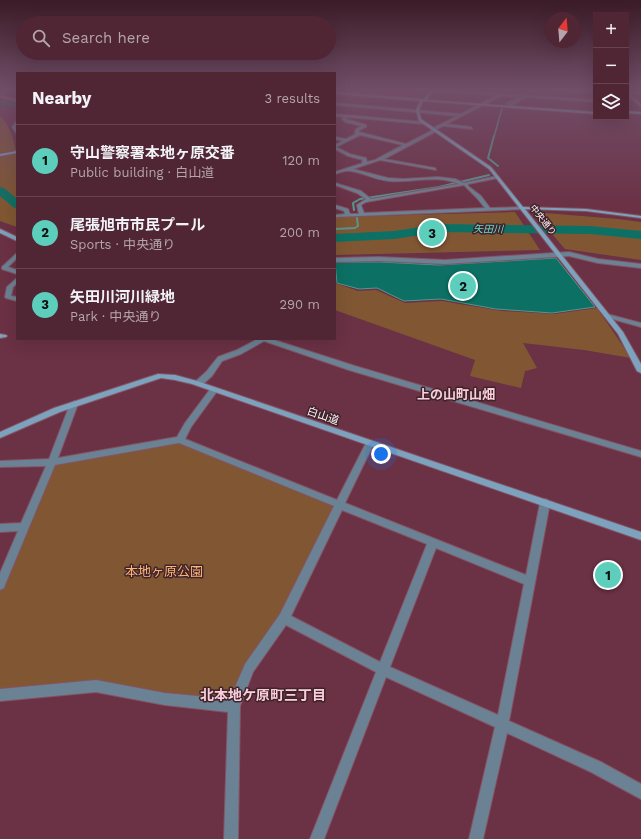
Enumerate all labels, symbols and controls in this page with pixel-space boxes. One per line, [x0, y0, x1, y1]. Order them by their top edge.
north arrow [545, 12, 581, 48]
map controls [593, 12, 629, 120]
button: + [593, 12, 629, 48]
search box [16, 16, 336, 60]
icon: search [30, 27, 52, 49]
text: Search here [62, 29, 150, 47]
button: − [593, 48, 629, 84]
button: layers [593, 84, 629, 120]
text: Nearby [32, 88, 91, 108]
text: 3 results [265, 91, 320, 106]
text: 守山警察署本地ヶ原交番 [70, 144, 235, 162]
text: 1 [42, 153, 48, 168]
text: 120 m [282, 153, 320, 168]
text: Public building · 白山道 [70, 165, 214, 180]
street label: 中央通り [528, 203, 558, 237]
text: 尾張旭市市民プール [70, 216, 205, 234]
pin: 3 [419, 218, 445, 248]
water label: 矢田川 [473, 223, 504, 235]
text: 2 [41, 225, 49, 240]
text: 200 m [279, 225, 320, 240]
text: Sports · 中央通り [70, 237, 175, 252]
pin: 2 [450, 271, 476, 301]
text: 矢田川河川緑地 [70, 288, 175, 306]
text: 3 [41, 297, 49, 312]
text: 290 m [279, 297, 320, 312]
text: Park · 中央通り [70, 309, 161, 324]
district label: 上の山町山畑 [417, 387, 495, 402]
street label: 白山道 [305, 404, 341, 428]
your location [371, 444, 391, 464]
pin: 1 [595, 560, 621, 590]
park label: 本地ヶ原公園 [125, 564, 203, 579]
district label: 北本地ケ原町三丁目 [200, 687, 326, 703]

